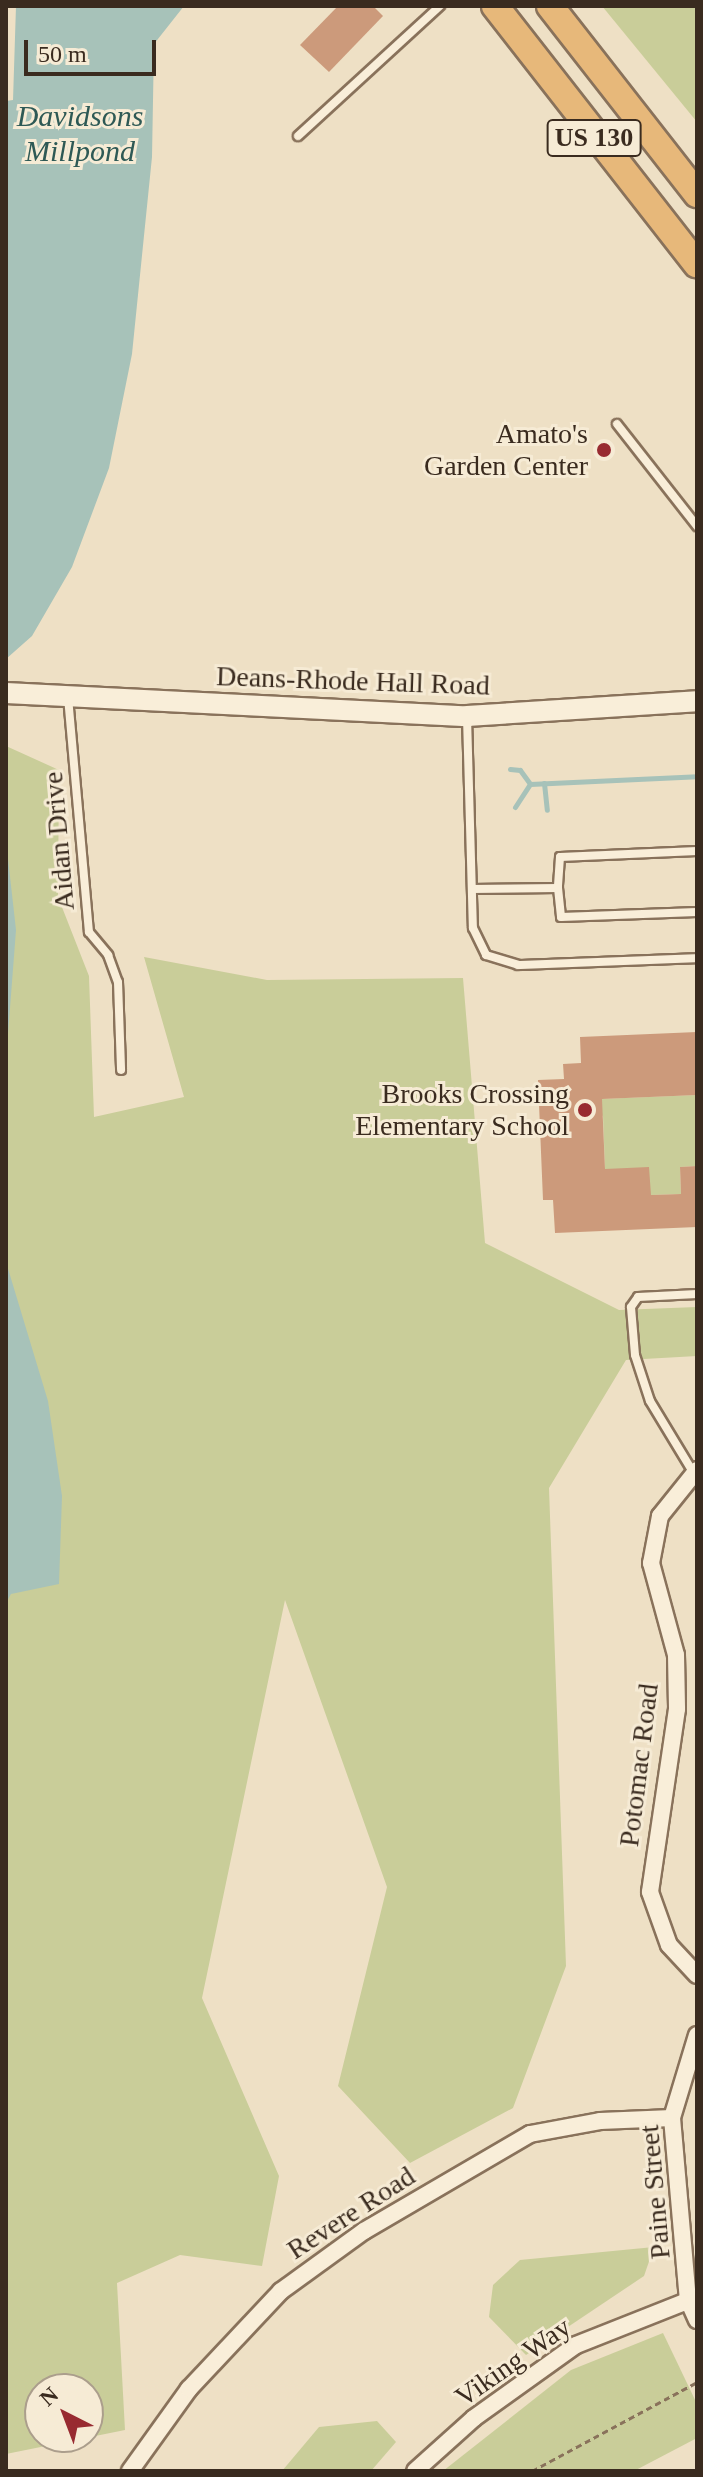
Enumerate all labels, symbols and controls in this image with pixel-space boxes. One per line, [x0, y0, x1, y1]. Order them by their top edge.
scale bar [28, 24, 160, 74]
text: 50 m [38, 41, 87, 67]
water label: Davidsons Millpond [17, 98, 143, 168]
road number: US 130 [546, 116, 642, 160]
place label: Amato's Garden Center [424, 417, 588, 483]
marker: Amato's Garden Center [595, 441, 613, 459]
street label: Deans-Rhode Hall Road [216, 659, 490, 703]
street label: Aidan Drive [36, 770, 82, 912]
place label: Brooks Crossing Elementary School [355, 1077, 569, 1143]
marker: Brooks Crossing Elementary School [576, 1101, 594, 1119]
street label: Potomac Road [612, 1682, 666, 1848]
street label: Paine Street [632, 2124, 678, 2260]
street label: Revere Road [281, 2159, 421, 2267]
street label: Viking Way [449, 2310, 577, 2414]
north arrow [24, 2373, 104, 2453]
text: N [35, 2382, 63, 2411]

